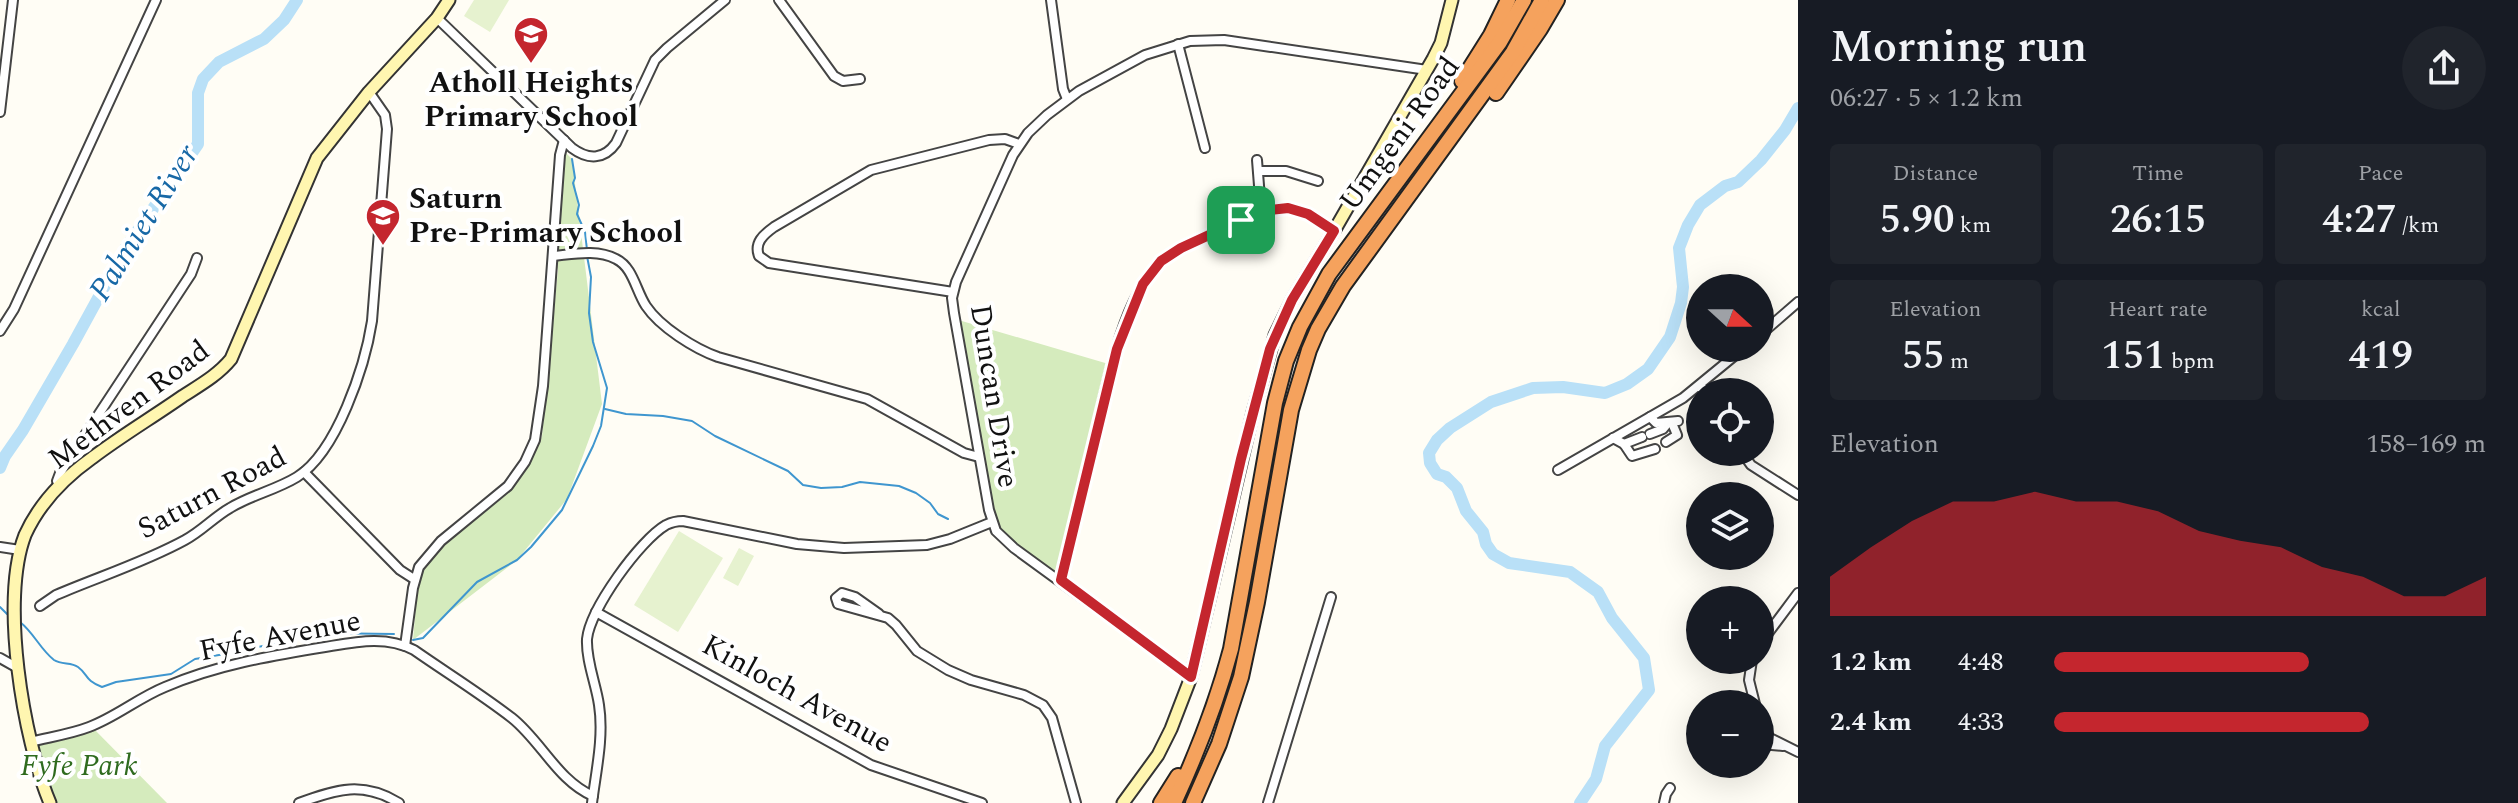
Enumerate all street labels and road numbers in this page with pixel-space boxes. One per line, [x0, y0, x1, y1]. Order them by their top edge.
street label: Umgeni Road [1328, 47, 1472, 221]
street label: Duncan Drive [957, 301, 1031, 491]
street label: Methven Road [38, 329, 220, 481]
street label: Saturn Road [129, 434, 295, 552]
street label: Fyfe Avenue [195, 598, 365, 674]
street label: Kinloch Avenue [693, 623, 901, 765]

